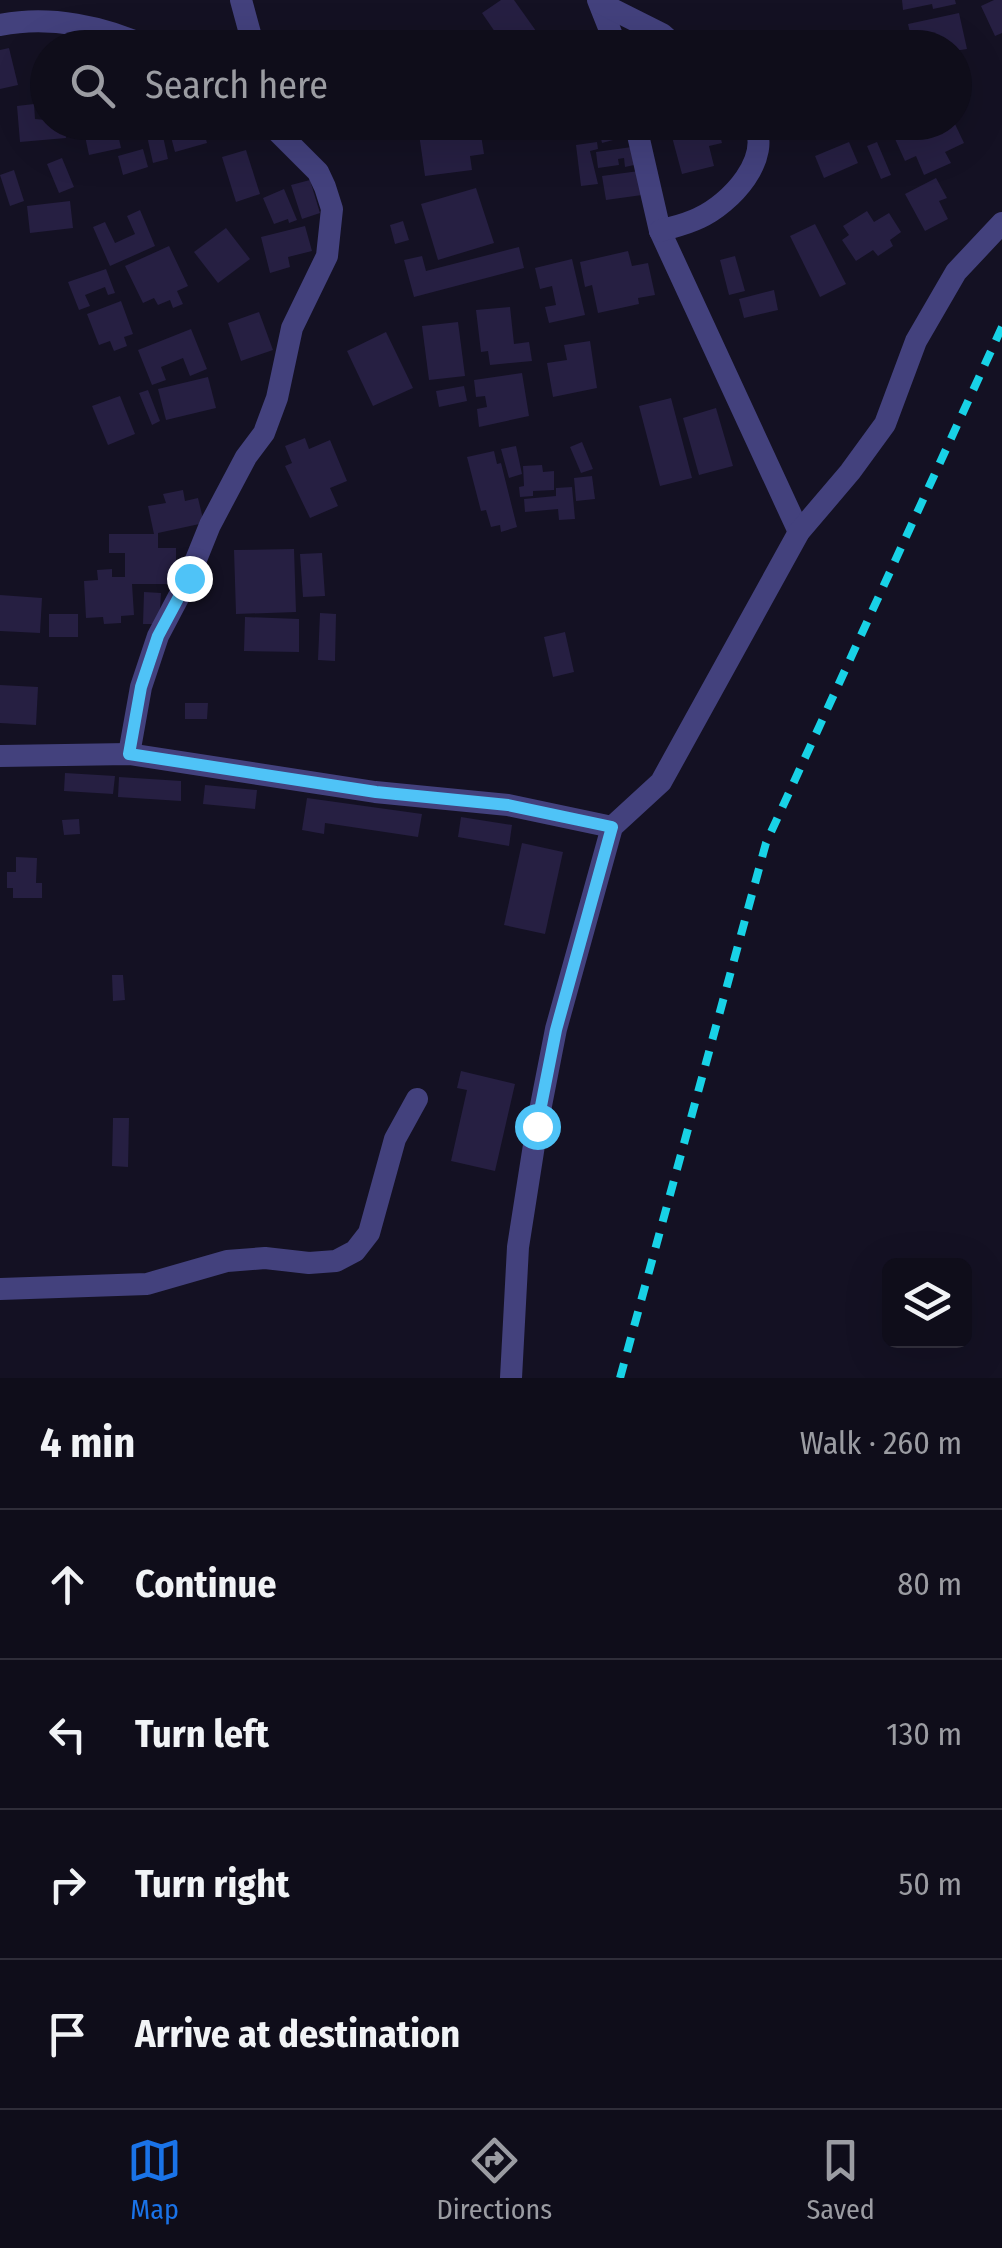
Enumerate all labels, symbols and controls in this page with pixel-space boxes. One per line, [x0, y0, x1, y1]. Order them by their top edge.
search box [30, 30, 972, 140]
icon: search [65, 58, 120, 113]
text: Search here [145, 62, 328, 108]
route end [167, 556, 213, 602]
route start [515, 1104, 561, 1150]
map controls [882, 1258, 972, 1348]
button: layers [882, 1258, 972, 1348]
text: 4 min [40, 1418, 135, 1468]
text: Walk · 260 m [800, 1424, 962, 1462]
icon: ahead [40, 1557, 95, 1612]
text: Continue [135, 1561, 276, 1607]
text: 80 m [897, 1565, 962, 1603]
icon: left [40, 1707, 95, 1762]
text: Turn left [135, 1711, 269, 1757]
text: 130 m [886, 1715, 962, 1753]
icon: right [40, 1857, 95, 1912]
text: Turn right [135, 1861, 289, 1907]
text: 50 m [899, 1865, 962, 1903]
icon: arrive [40, 2007, 95, 2062]
text: Arrive at destination [135, 2011, 460, 2057]
tab: Map [127, 2133, 182, 2226]
tab: Directions [436, 2133, 552, 2226]
tab: Saved [806, 2133, 875, 2226]

